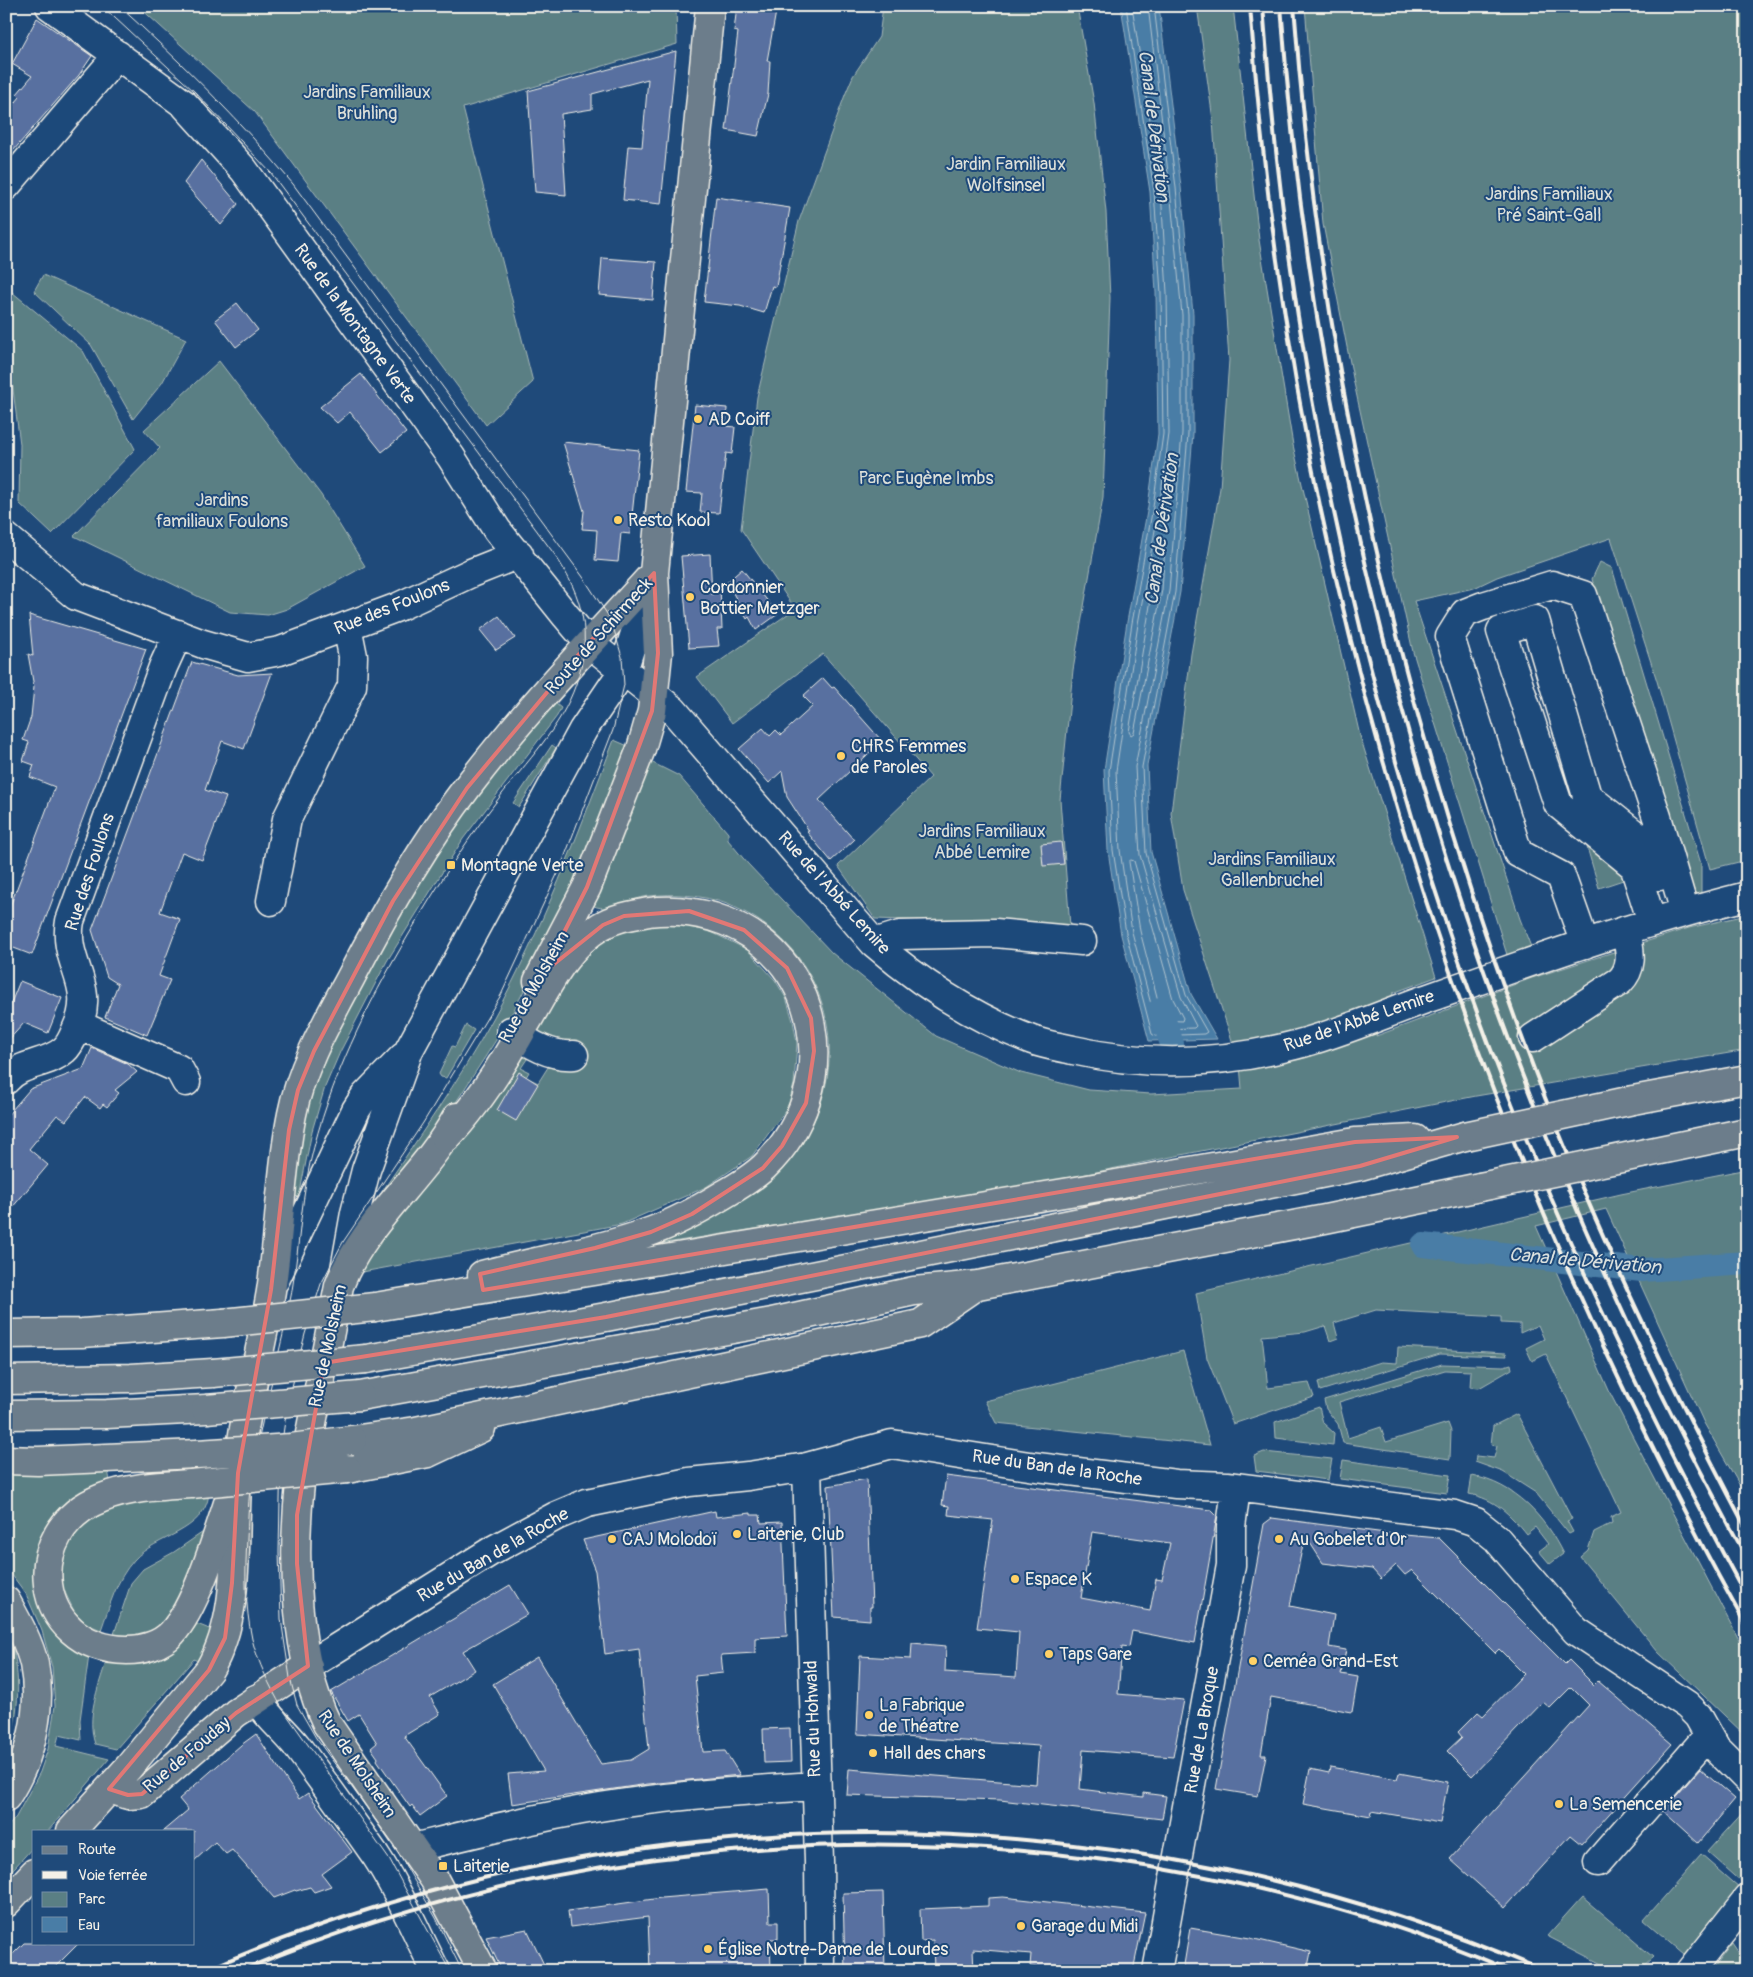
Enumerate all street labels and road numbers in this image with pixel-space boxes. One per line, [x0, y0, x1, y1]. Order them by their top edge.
street label: Rue de la Montagne Verte [289, 239, 421, 409]
street label: Route de Schirmeck [540, 572, 658, 700]
street label: Rue des Foulons [331, 573, 453, 641]
street label: Rue des Foulons [60, 810, 120, 934]
street label: Rue de l'Abbé Lemire [773, 827, 895, 959]
street label: Rue de Molsheim [494, 927, 574, 1047]
street label: Rue de l'Abbé Lemire [1281, 984, 1437, 1058]
street label: Rue de Molsheim [304, 1282, 352, 1410]
street label: Rue du Ban de la Roche [971, 1445, 1143, 1491]
street label: Rue du Ban de la Roche [413, 1502, 573, 1608]
street label: Rue du Hohwald [799, 1660, 827, 1778]
street label: Rue de La Broque [1179, 1664, 1225, 1795]
street label: Rue de Molsheim [312, 1706, 402, 1822]
street label: Rue de Fouday [138, 1711, 236, 1798]

